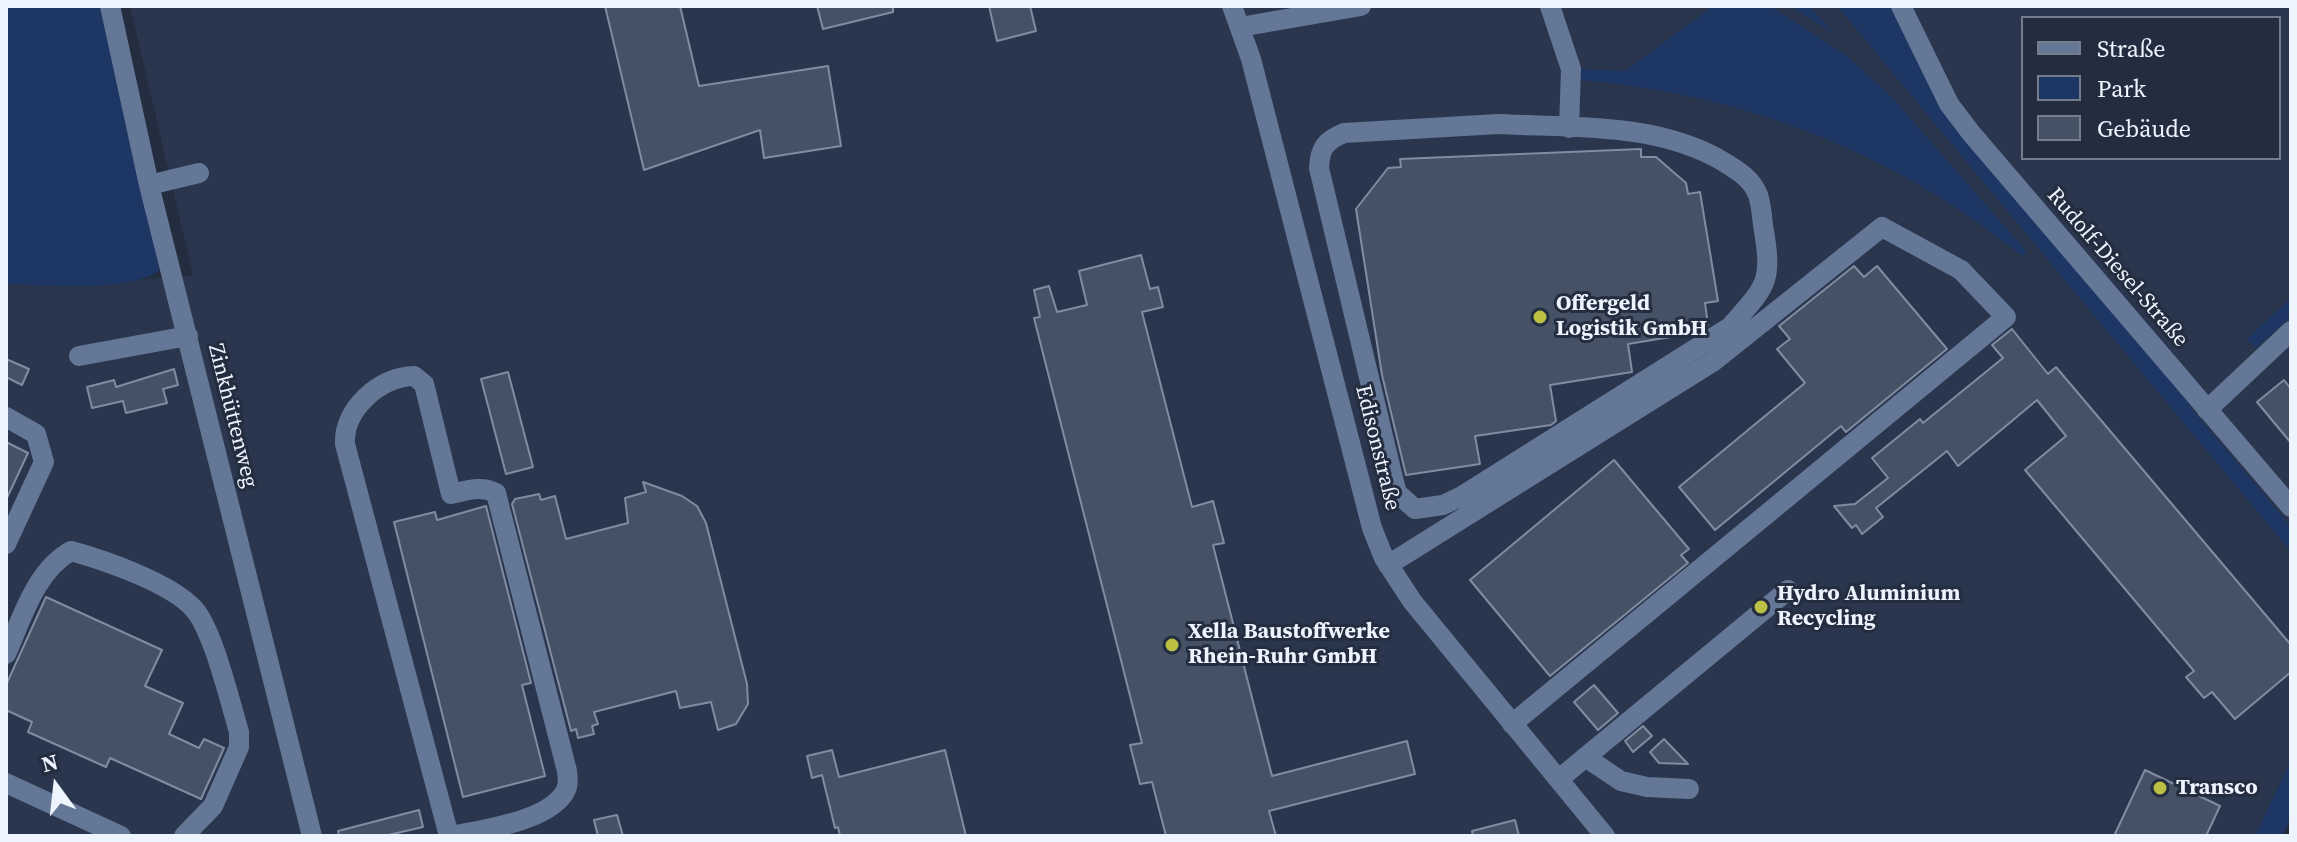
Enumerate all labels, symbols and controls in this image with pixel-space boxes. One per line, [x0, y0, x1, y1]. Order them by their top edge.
legend [2021, 16, 2281, 160]
text: Straße [2097, 32, 2165, 65]
text: Park [2097, 72, 2146, 105]
text: Gebäude [2097, 112, 2191, 145]
street label: Rudolf-Diesel-Straße [2041, 183, 2193, 353]
place label: Offergeld Logistik GmbH [1556, 291, 1707, 342]
marker: Offergeld Logistik GmbH [1531, 308, 1549, 326]
street label: Zinkhüttenweg [201, 341, 263, 491]
street label: Edisonstraße [1349, 382, 1405, 514]
place label: Hydro Aluminium Recycling [1777, 581, 1960, 632]
marker: Hydro Aluminium Recycling [1752, 598, 1770, 616]
place label: Xella Baustoffwerke Rhein-Ruhr GmbH [1188, 619, 1390, 670]
marker: Xella Baustoffwerke Rhein-Ruhr GmbH [1163, 636, 1181, 654]
north arrow [16, 746, 96, 826]
text: N [38, 746, 61, 779]
place label: Transco [2176, 775, 2258, 801]
marker: Transco [2151, 779, 2169, 797]

